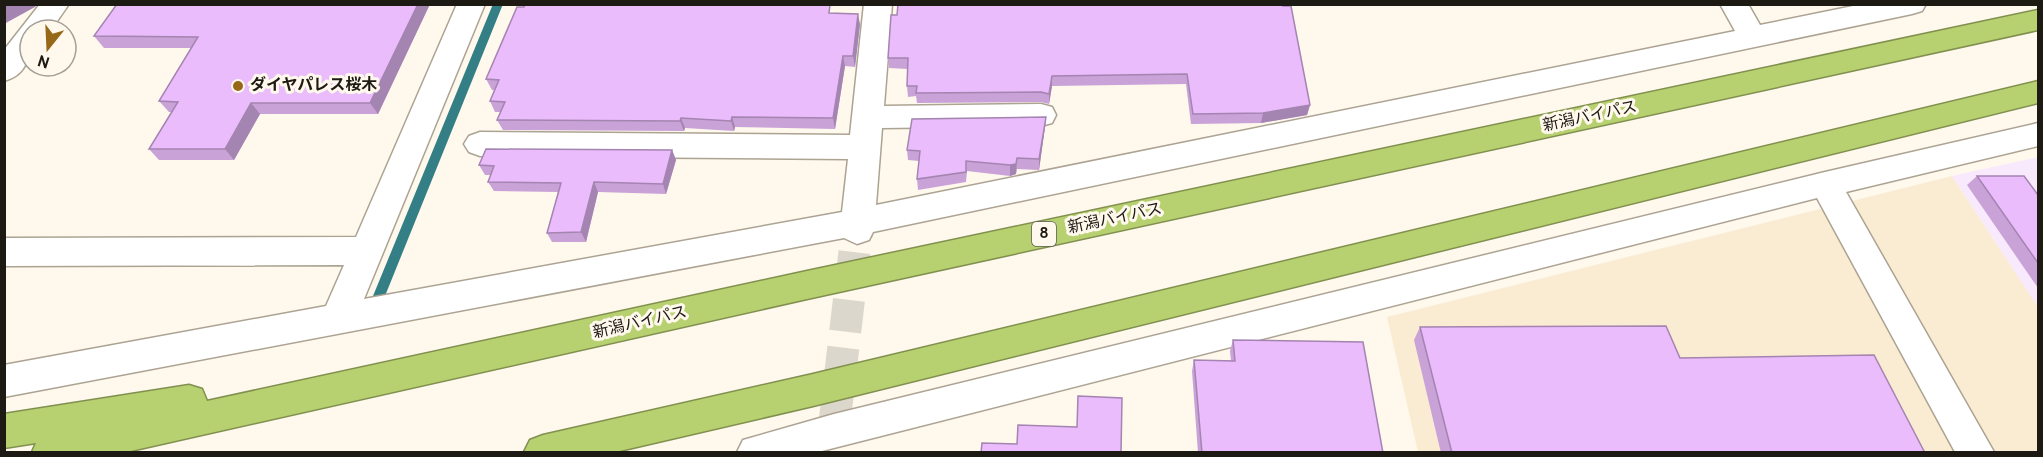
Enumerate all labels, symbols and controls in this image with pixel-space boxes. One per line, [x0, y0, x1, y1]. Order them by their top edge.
north arrow [18, 18, 78, 78]
text: N [35, 49, 53, 72]
place label: ダイヤパレス桜木 [250, 76, 377, 96]
marker: ダイヤパレス桜木 [231, 79, 245, 93]
street label: 新潟バイパス [1541, 97, 1639, 137]
street label: 新潟バイパス [1066, 199, 1164, 239]
road number: 8 [1032, 222, 1056, 246]
street label: 新潟バイパス [591, 302, 689, 344]

